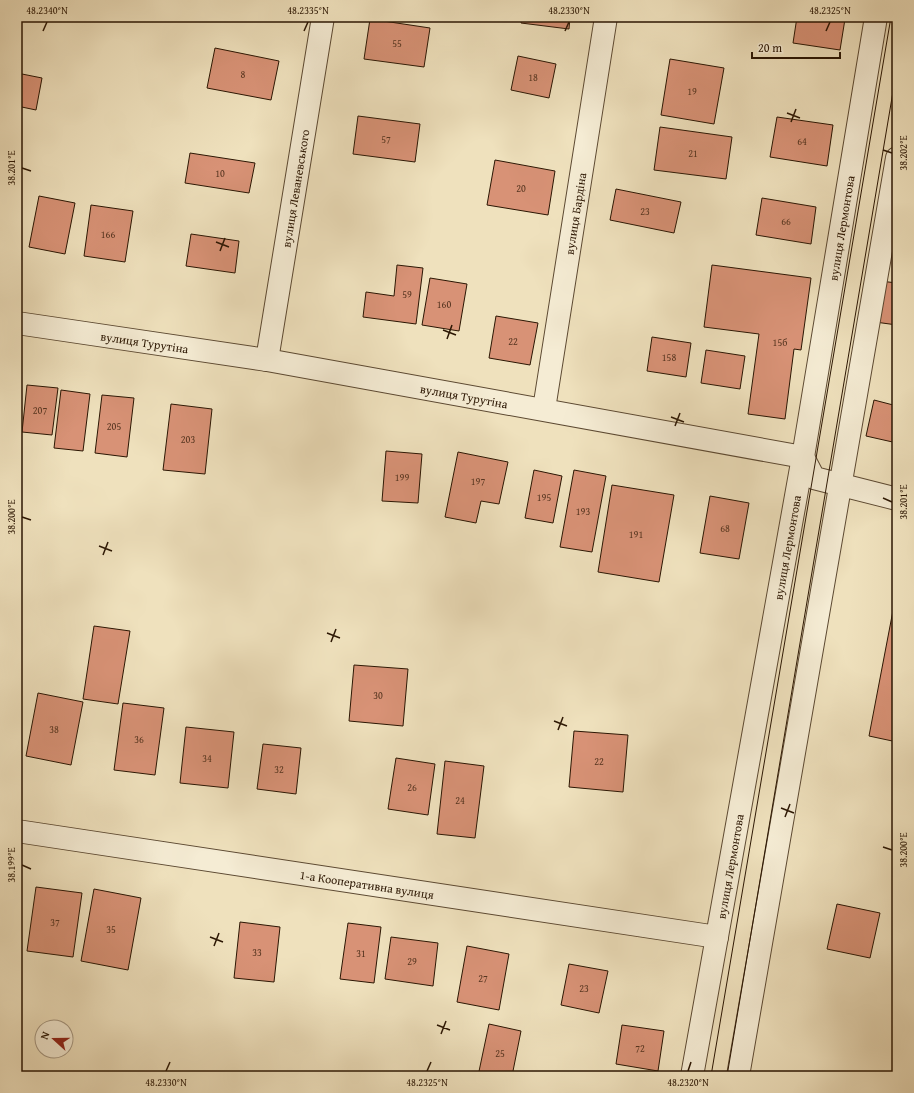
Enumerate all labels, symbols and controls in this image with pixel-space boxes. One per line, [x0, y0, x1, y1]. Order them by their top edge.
text: 48.2340°N [26, 3, 68, 18]
text: 48.2335°N [287, 3, 329, 18]
text: 48.2330°N [548, 3, 590, 18]
text: 48.2325°N [809, 3, 851, 18]
scale bar [752, 34, 840, 60]
house number: 55 [392, 36, 402, 51]
text: 20 m [758, 39, 782, 56]
house number: 8 [241, 67, 246, 82]
house number: 18 [528, 70, 538, 85]
house number: 19 [687, 84, 697, 99]
street label: вулиця Леваневського [277, 128, 313, 248]
house number: 57 [381, 132, 391, 147]
house number: 64 [797, 134, 807, 149]
text: 38.202°E [896, 135, 911, 171]
house number: 21 [688, 146, 698, 161]
text: 38.201°E [4, 150, 19, 186]
house number: 10 [215, 166, 225, 181]
street label: вулиця Бардіна [560, 171, 590, 256]
street label: вулиця Лермонтова [824, 174, 858, 282]
house number: 20 [516, 181, 526, 196]
house number: 23 [640, 204, 650, 219]
house number: 66 [781, 214, 791, 229]
house number: 166 [101, 227, 115, 242]
house number: 59 [402, 287, 412, 302]
house number: 160 [437, 297, 451, 312]
street label: вулиця Турутіна [100, 327, 190, 357]
house number: 22 [508, 334, 518, 349]
house number: 15б [773, 335, 787, 350]
house number: 158 [662, 350, 676, 365]
street label: вулиця Турутіна [419, 379, 509, 412]
house number: 207 [33, 403, 47, 418]
house number: 205 [107, 419, 121, 434]
house number: 203 [181, 432, 195, 447]
house number: 199 [395, 470, 409, 485]
house number: 197 [471, 474, 485, 489]
text: 38.201°E [896, 484, 911, 520]
house number: 195 [537, 490, 551, 505]
street label: вулиця Лермонтова [769, 493, 805, 601]
text: 38.200°E [4, 499, 19, 535]
house number: 193 [576, 504, 590, 519]
house number: 68 [720, 521, 730, 536]
house number: 191 [629, 527, 643, 542]
house number: 30 [373, 688, 383, 703]
house number: 38 [49, 722, 59, 737]
house number: 36 [134, 732, 144, 747]
house number: 34 [202, 751, 212, 766]
house number: 22 [594, 754, 604, 769]
house number: 32 [274, 762, 284, 777]
house number: 26 [407, 780, 417, 795]
house number: 24 [455, 793, 465, 808]
street label: вулиця Лермонтова [712, 812, 747, 920]
text: 38.200°E [896, 832, 911, 868]
text: 38.199°E [4, 847, 19, 883]
street label: 1-а Кооперативна вулиця [299, 865, 435, 903]
house number: 37 [50, 915, 60, 930]
house number: 35 [106, 922, 116, 937]
house number: 33 [252, 945, 262, 960]
house number: 31 [356, 946, 366, 961]
house number: 29 [407, 954, 417, 969]
house number: 27 [478, 971, 488, 986]
house number: 23 [579, 981, 589, 996]
north arrow [34, 1019, 74, 1059]
text: N [36, 1029, 54, 1042]
house number: 72 [635, 1041, 645, 1056]
house number: 25 [495, 1046, 505, 1061]
text: 48.2330°N [145, 1075, 187, 1090]
text: 48.2325°N [406, 1075, 448, 1090]
text: 48.2320°N [667, 1075, 709, 1090]

